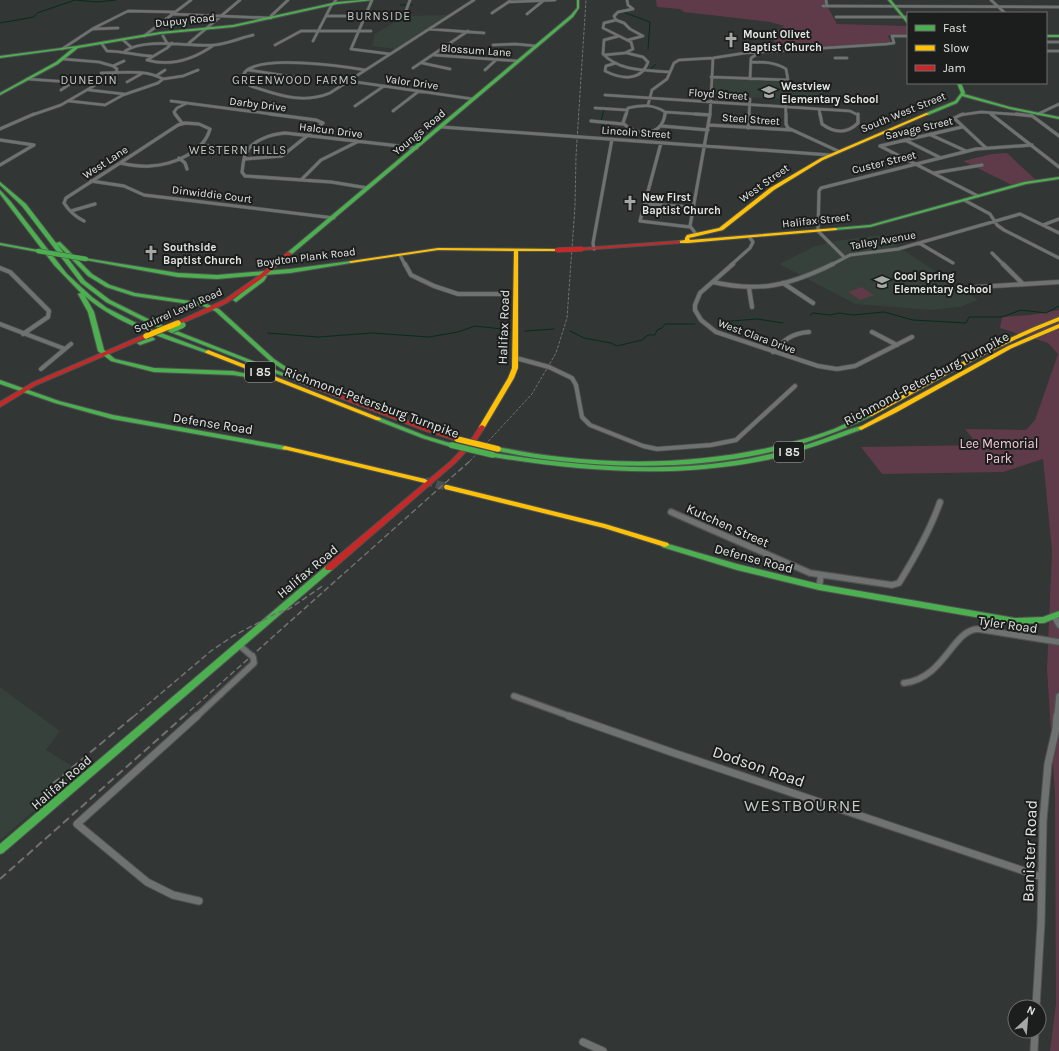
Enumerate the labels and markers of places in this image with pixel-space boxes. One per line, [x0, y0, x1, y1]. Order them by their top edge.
place label: Mount Olivet Baptist Church [743, 28, 822, 54]
church icon: Mount Olivet Baptist Church [722, 31, 740, 49]
place label: Westview Elementary School [781, 80, 879, 106]
school or university icon: Westview Elementary School [760, 83, 778, 101]
place label: New First Baptist Church [642, 191, 721, 217]
church icon: New First Baptist Church [621, 194, 639, 212]
place label: Southside Baptist Church [163, 241, 242, 267]
church icon: Southside Baptist Church [142, 244, 160, 262]
place label: Cool Spring Elementary School [894, 270, 992, 296]
school or university icon: Cool Spring Elementary School [873, 273, 891, 291]

